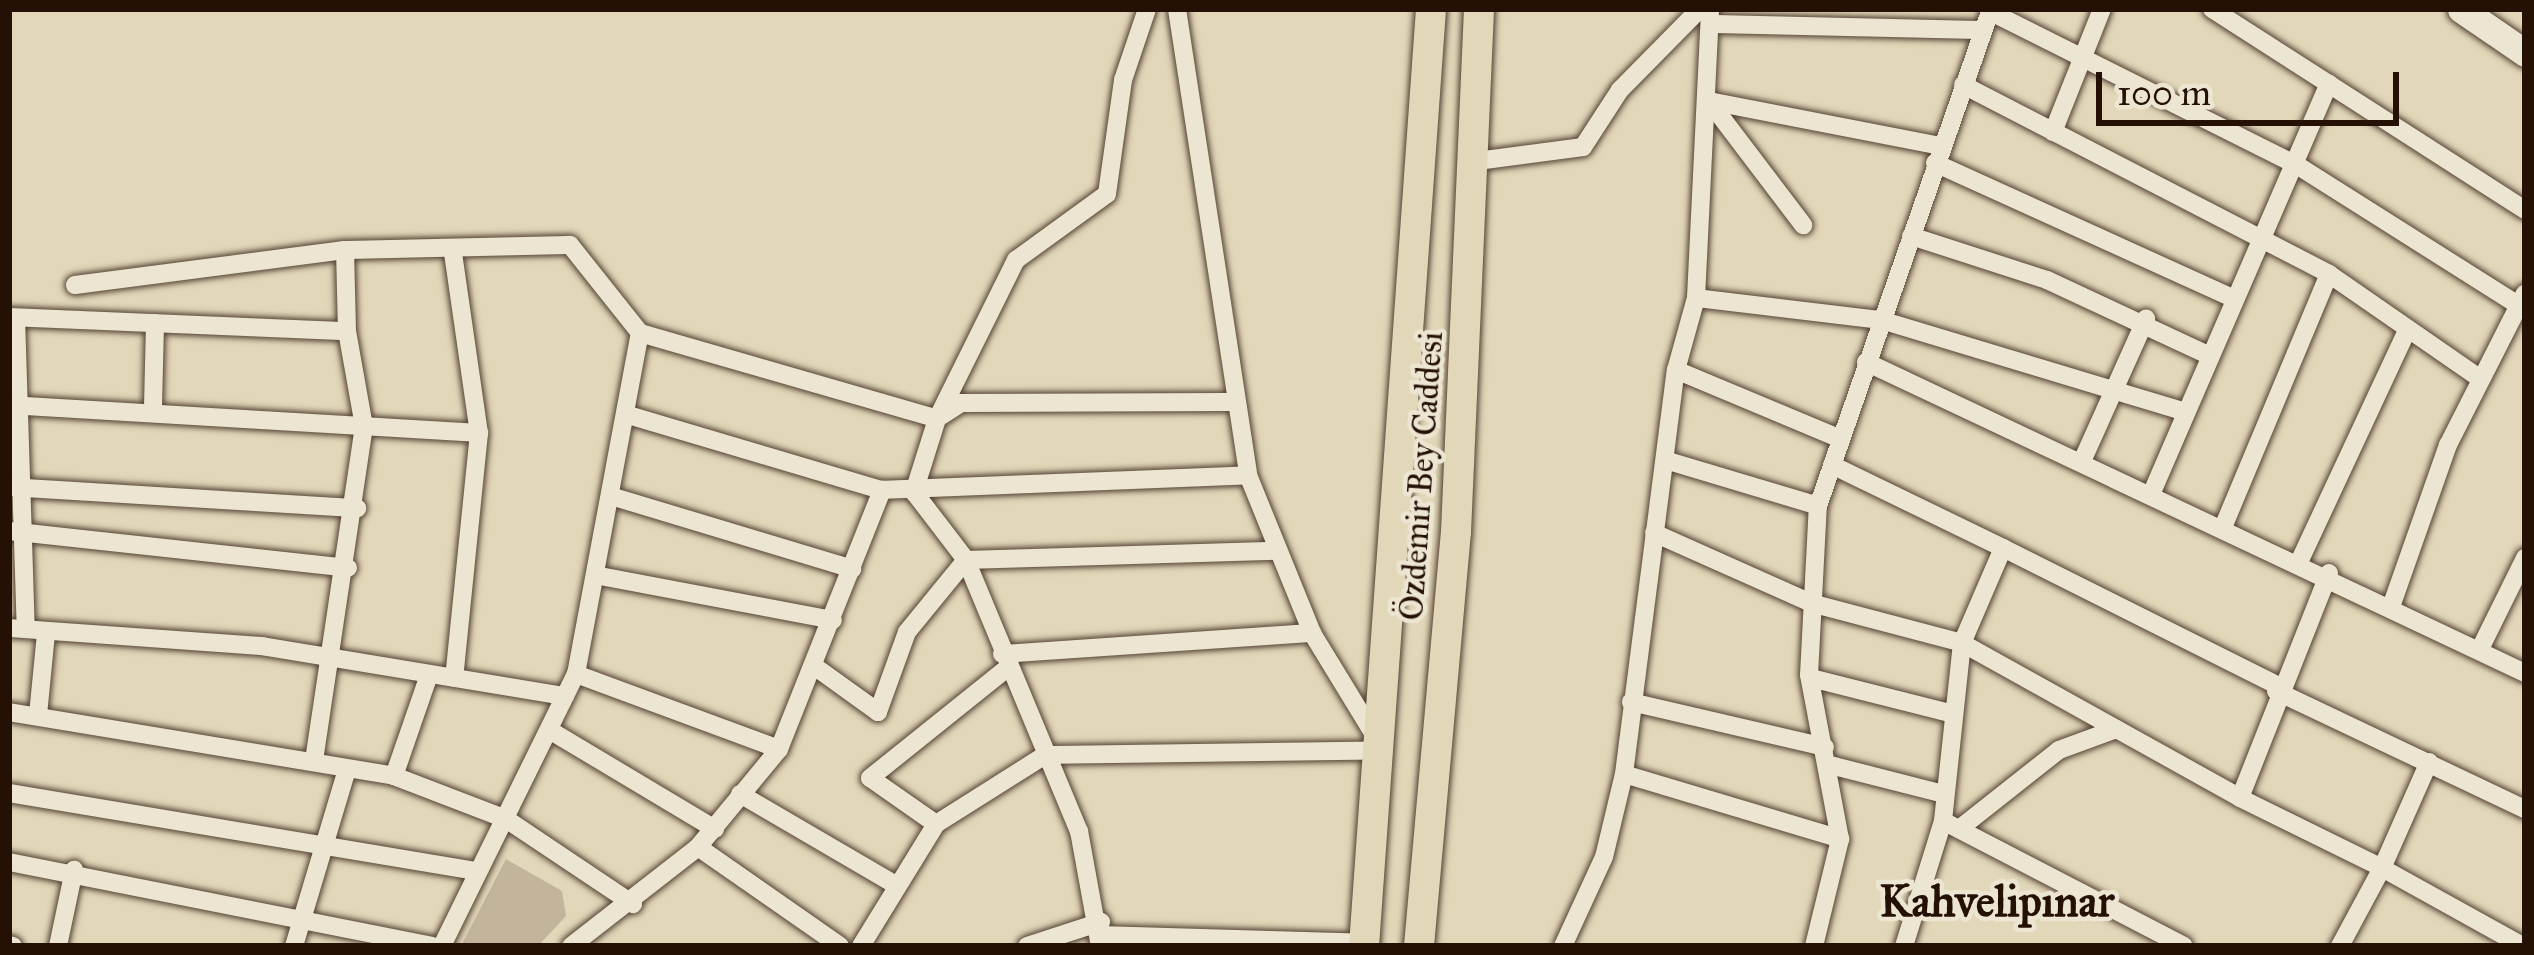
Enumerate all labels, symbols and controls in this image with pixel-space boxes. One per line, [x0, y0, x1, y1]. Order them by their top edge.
scale bar [2102, 48, 2405, 122]
text: 100 m [2117, 71, 2211, 115]
street label: Özdemir Bey Caddesi [1392, 330, 1452, 622]
district label: Kahvelipınar [1880, 874, 2114, 928]

